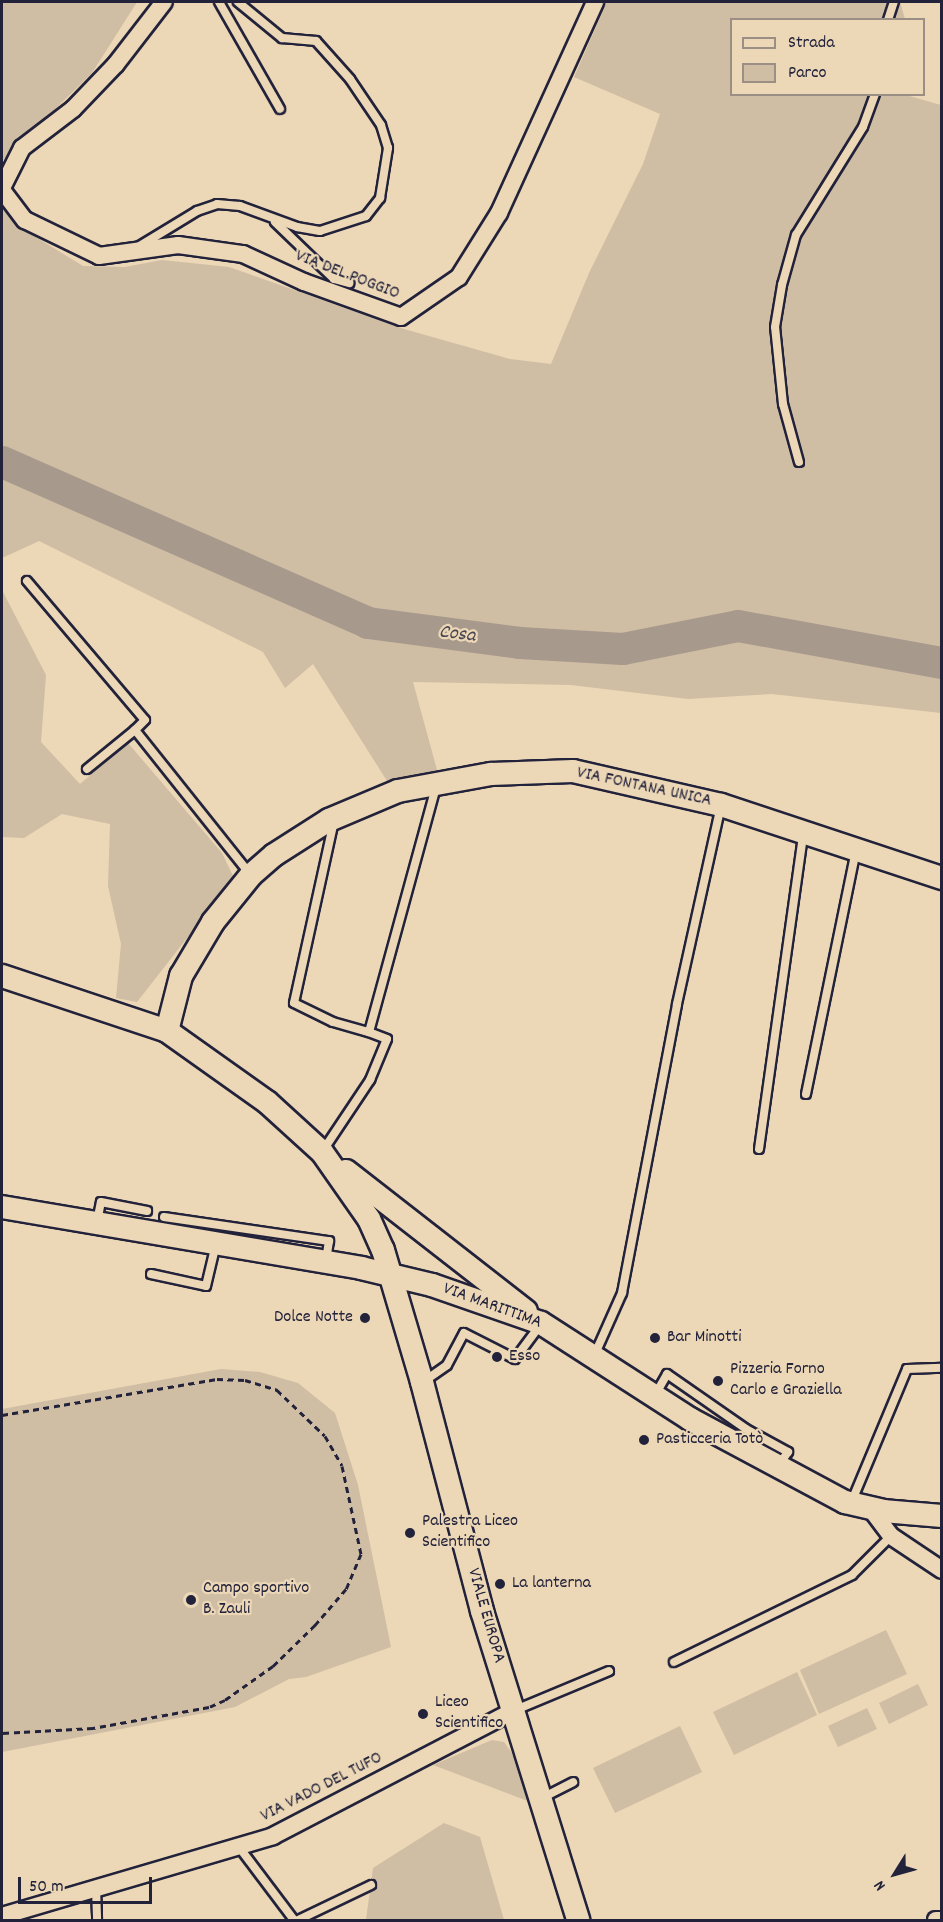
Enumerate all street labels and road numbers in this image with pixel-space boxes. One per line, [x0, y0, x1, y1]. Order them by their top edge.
street label: VIA DEL POGGIO [292, 246, 402, 306]
street label: VIA FONTANA UNICA [575, 763, 713, 813]
street label: VIA MARITTIMA [440, 1279, 544, 1335]
street label: VIALE EUROPA [461, 1566, 509, 1666]
street label: VIA VADO DEL TUFO [258, 1748, 386, 1828]

